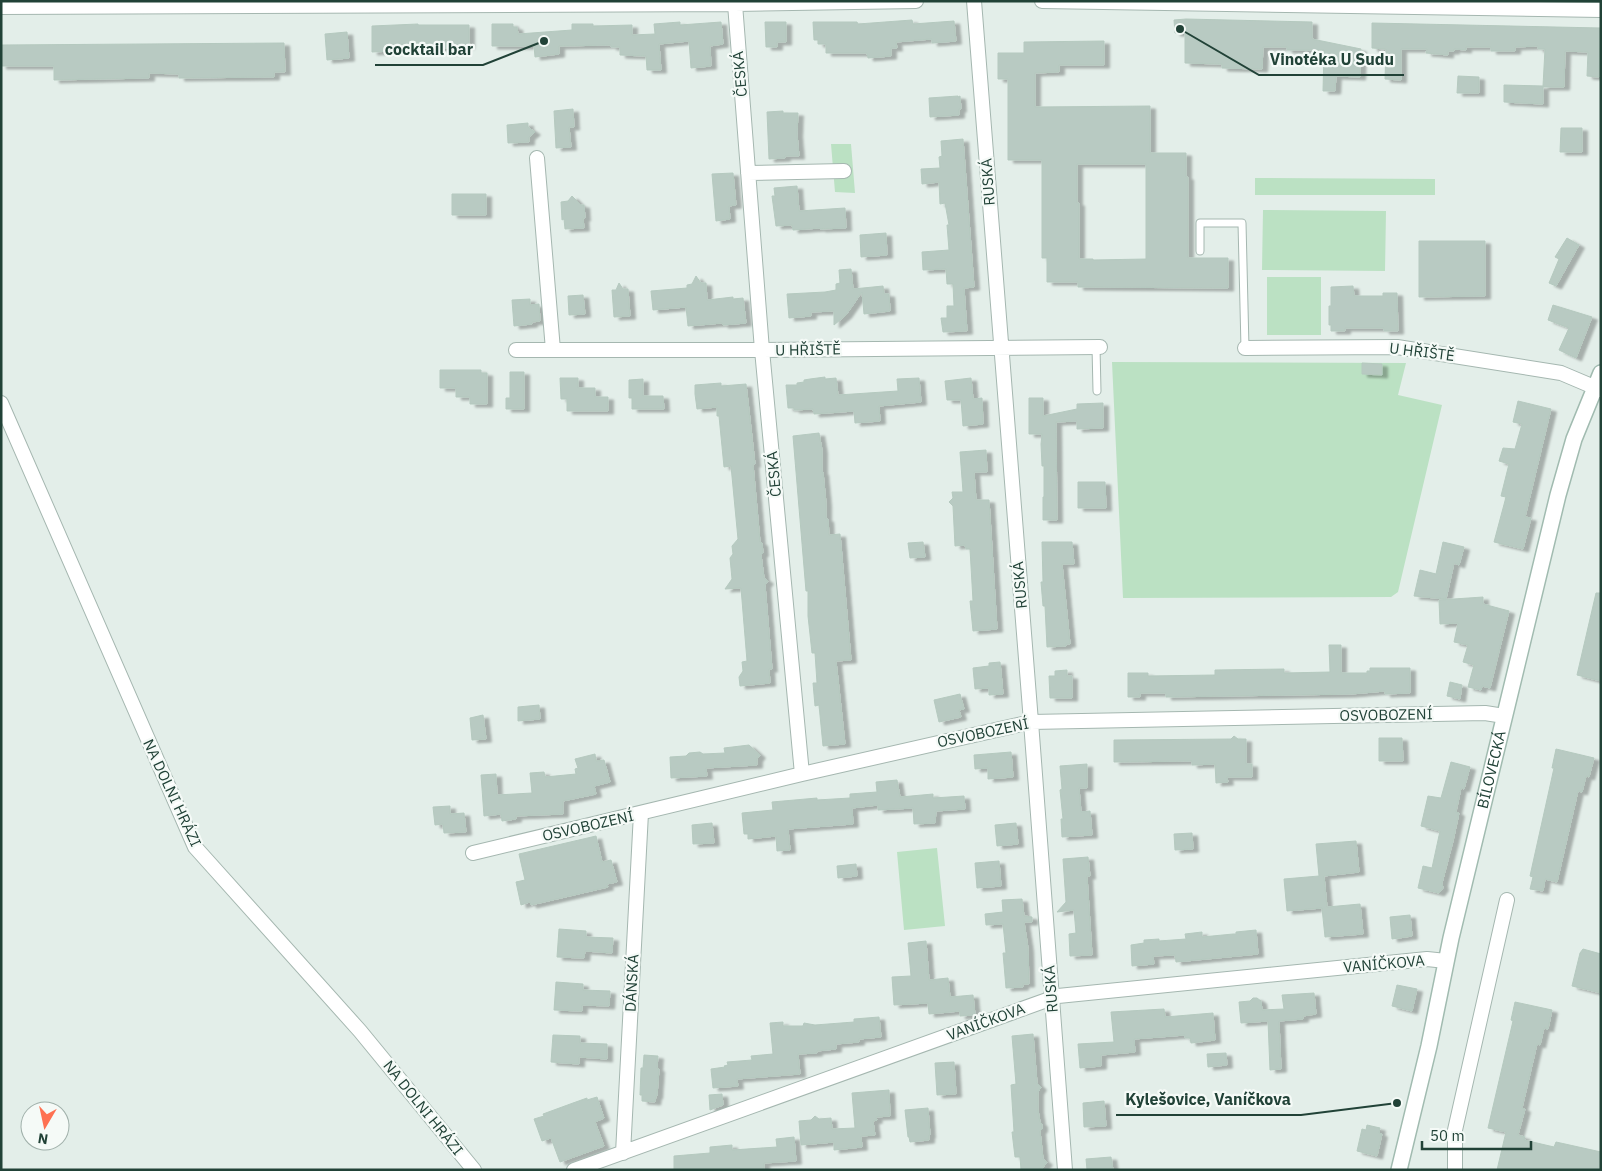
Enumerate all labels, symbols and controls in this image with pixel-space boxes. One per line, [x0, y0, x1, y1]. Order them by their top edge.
callout: cocktail bar [375, 34, 483, 65]
text: cocktail bar [385, 39, 474, 59]
callout: Vinotéka U Sudu [1259, 44, 1404, 75]
text: Vinotéka U Sudu [1270, 49, 1394, 69]
street label: ČESKÁ [728, 50, 751, 98]
street label: RUSKÁ [976, 157, 999, 206]
street label: U HŘIŠTĚ [1388, 338, 1456, 365]
street label: U HŘIŠTĚ [775, 339, 841, 360]
street label: ČESKÁ [762, 450, 785, 498]
street label: RUSKÁ [1008, 560, 1031, 610]
street label: OSVOBOZENÍ [1339, 704, 1433, 725]
street label: OSVOBOZENÍ [935, 714, 1030, 751]
street label: BÍLOVECKÁ [1473, 728, 1510, 810]
street label: NA DOLNI HRÁZI [139, 736, 206, 850]
street label: OSVOBOZENÍ [540, 806, 635, 845]
street label: VANÍČKOVA [1342, 950, 1426, 977]
street label: DÁNSKÁ [620, 953, 643, 1012]
street label: RUSKÁ [1039, 964, 1062, 1013]
street label: VANÍČKOVA [944, 998, 1028, 1044]
street label: NA DOLNI HRÁZI [379, 1056, 467, 1159]
callout: Kylešovice, Vaníčkova [1116, 1084, 1301, 1115]
text: Kylešovice, Vaníčkova [1125, 1089, 1291, 1109]
north arrow [20, 1101, 70, 1151]
scale bar [1422, 1118, 1531, 1150]
text: 50 m [1430, 1126, 1465, 1145]
text: N [37, 1129, 49, 1149]

